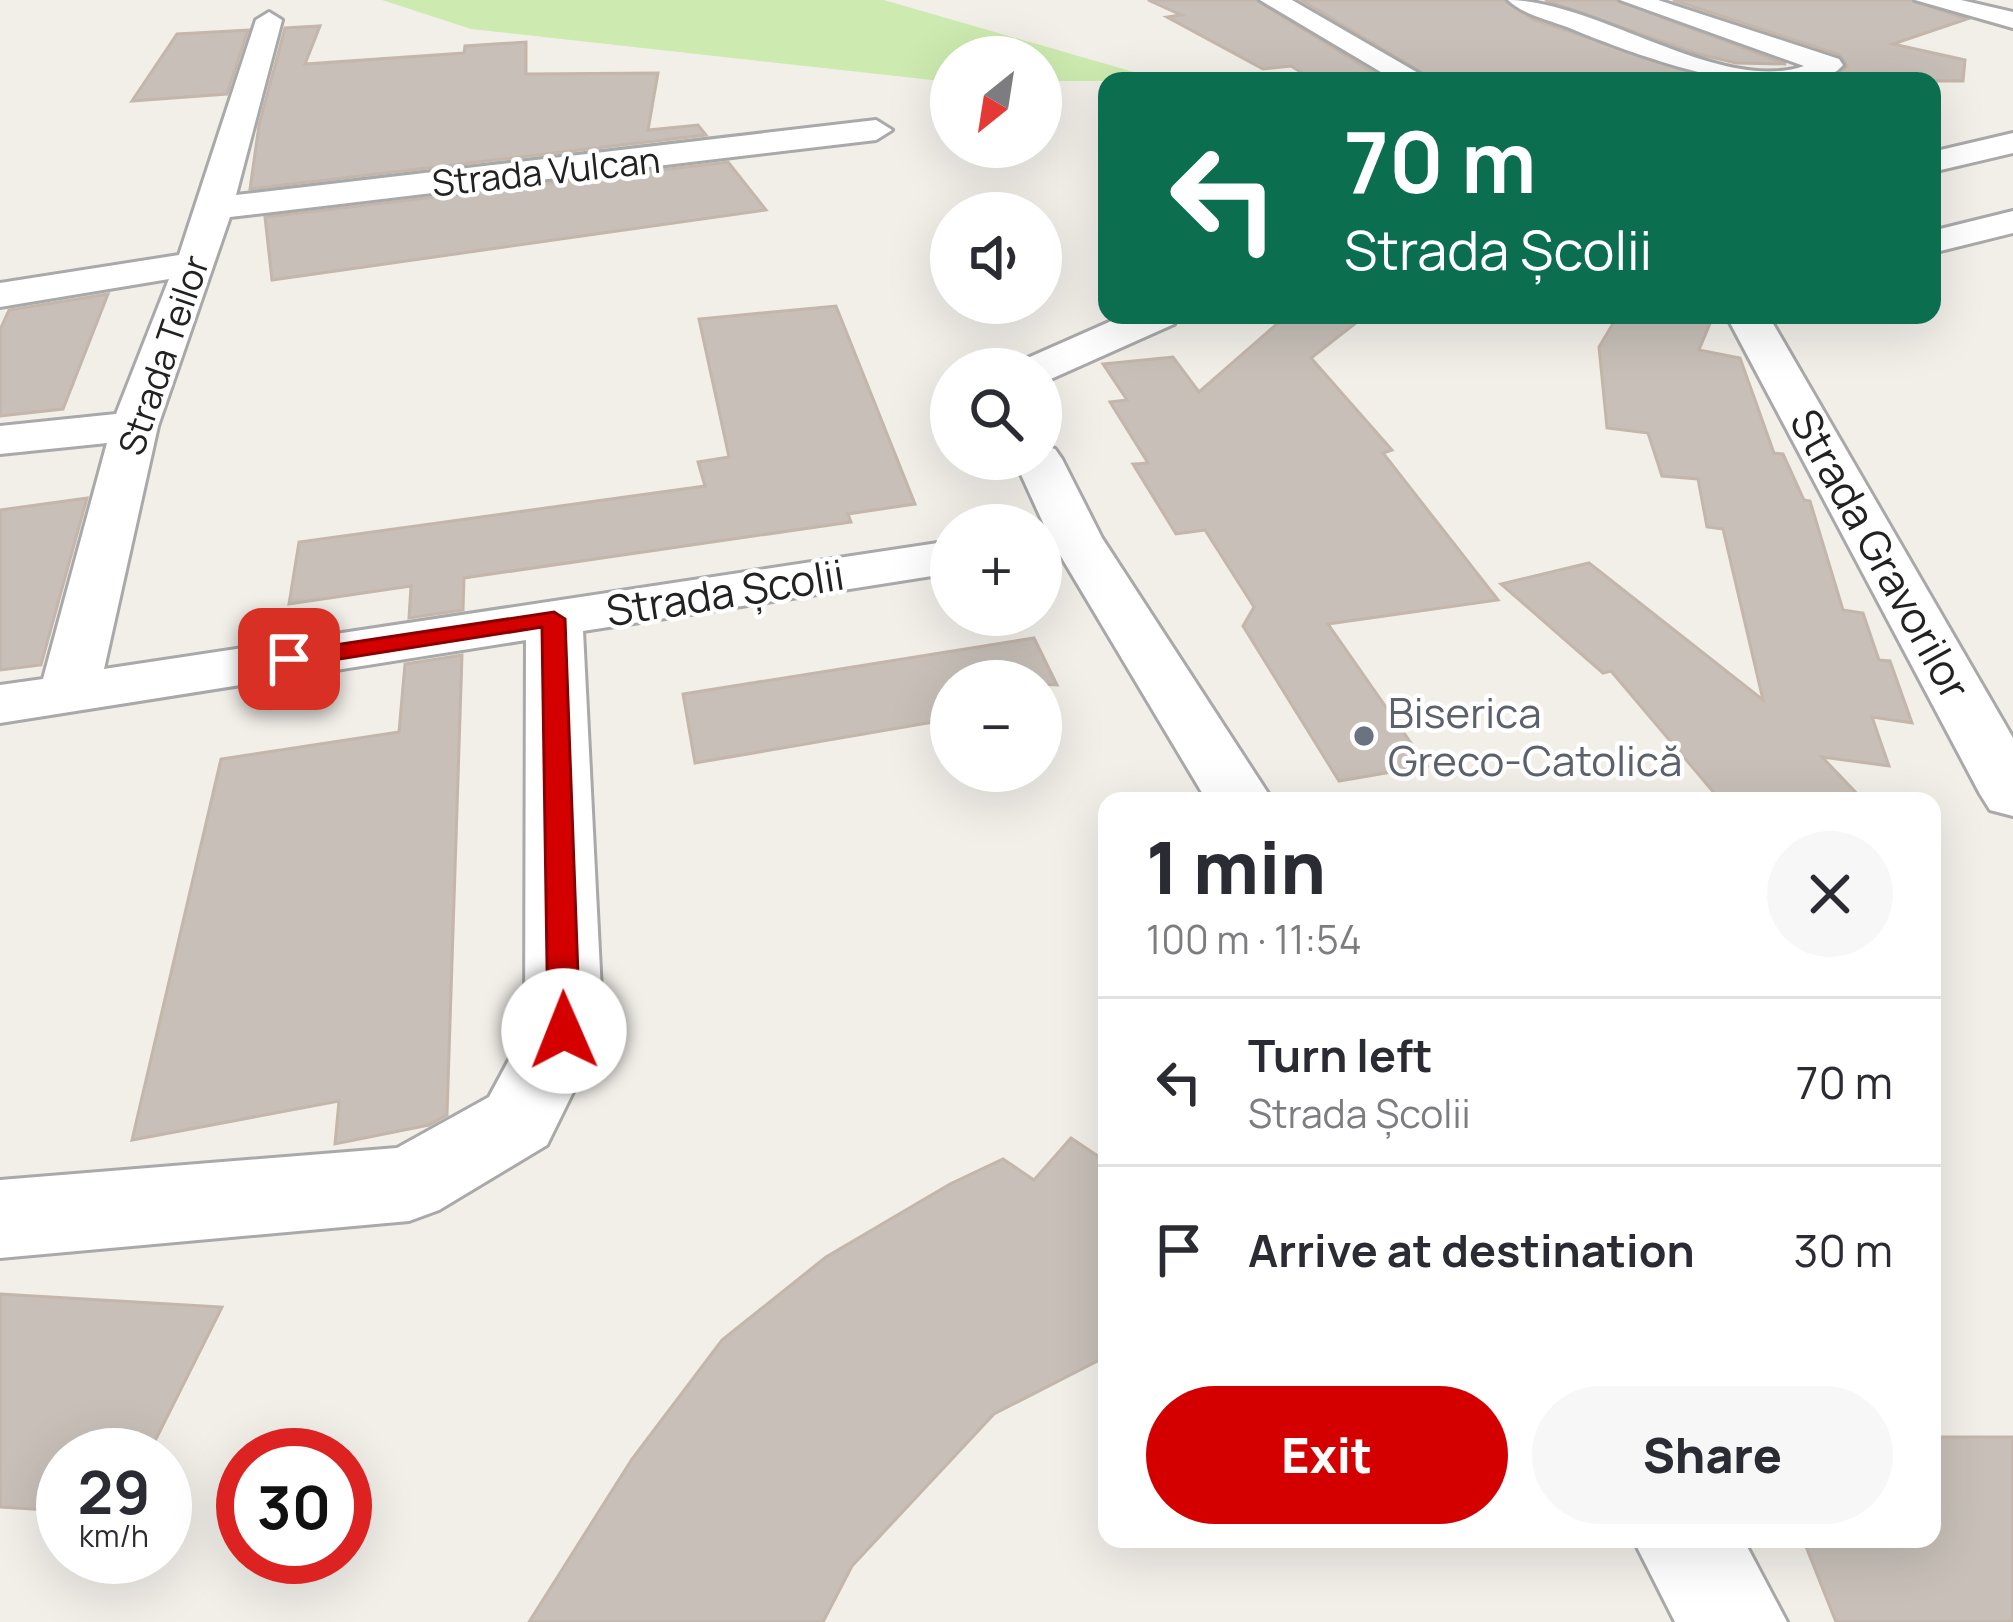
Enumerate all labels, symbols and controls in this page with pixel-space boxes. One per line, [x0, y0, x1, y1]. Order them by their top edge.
north arrow [930, 36, 1062, 168]
map controls [930, 36, 1062, 792]
text: 70 m [1344, 103, 1536, 218]
icon: left [1146, 120, 1302, 276]
street label: Strada Vulcan [430, 135, 662, 207]
button: sound [930, 192, 1062, 324]
text: Strada Școlii [1344, 212, 1652, 286]
street label: Strada Teilor [106, 249, 220, 461]
button: search [930, 348, 1062, 480]
street label: Strada Gravorilor [1777, 398, 1985, 710]
button: + [930, 504, 1062, 636]
street label: Strada Școlii [602, 545, 848, 639]
pin [238, 608, 340, 710]
icon: arrive [256, 626, 322, 692]
button: − [930, 660, 1062, 792]
place label: Biserica Greco-Catolică [1388, 683, 1682, 789]
marker: Biserica Greco-Catolică [1351, 723, 1377, 749]
text: 1 min [1146, 817, 1326, 916]
button: close [1767, 831, 1893, 957]
text: 100 m · 11:54 [1146, 912, 1362, 966]
position arrow [501, 968, 627, 1094]
text: Turn left [1248, 1024, 1433, 1086]
icon: left [1146, 1049, 1212, 1115]
text: 70 m [1796, 1051, 1893, 1113]
text: Strada Școlii [1248, 1086, 1471, 1140]
icon: arrive [1146, 1217, 1212, 1283]
text: Arrive at destination [1248, 1219, 1695, 1281]
text: 30 m [1794, 1219, 1893, 1281]
button: Exit [1146, 1386, 1508, 1524]
button: Share [1532, 1386, 1893, 1524]
speed limit sign: 30 [216, 1428, 372, 1584]
text: 29 [77, 1450, 151, 1532]
text: km/h [79, 1515, 149, 1556]

